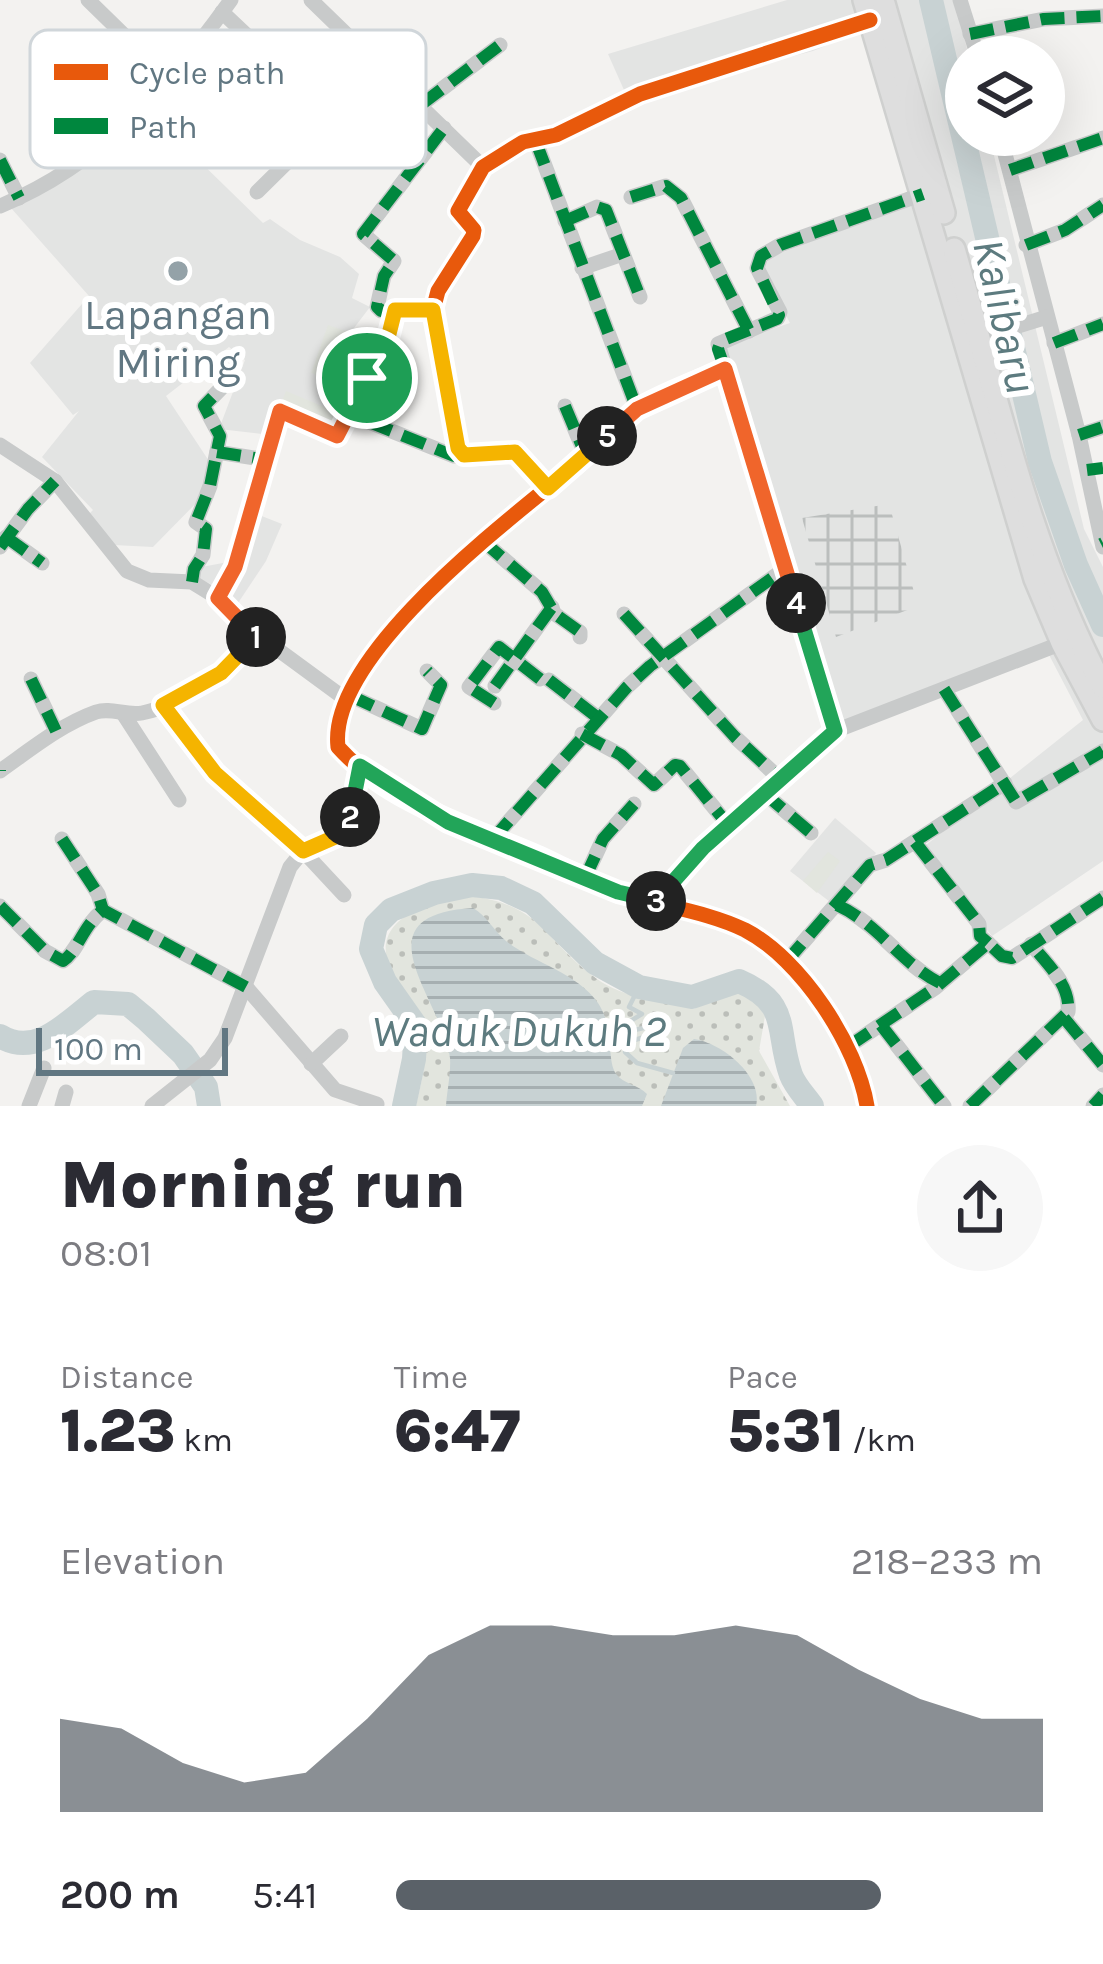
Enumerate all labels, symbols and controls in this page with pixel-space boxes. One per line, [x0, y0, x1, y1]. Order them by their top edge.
legend [30, 30, 426, 168]
map controls [945, 36, 1065, 156]
button: layers [945, 36, 1065, 156]
text: Cycle path [129, 54, 285, 92]
text: Path [129, 108, 198, 146]
water label: Kalibaru [962, 234, 1048, 398]
marker: Lapangan Miring [165, 258, 191, 284]
place label: Lapangan Miring [84, 290, 272, 388]
pin [316, 327, 418, 429]
icon: arrive [334, 345, 400, 411]
pin: 5 [577, 406, 637, 466]
text: 5 [597, 417, 617, 455]
pin: 4 [766, 573, 826, 633]
text: 4 [786, 584, 806, 622]
pin: 1 [226, 607, 286, 667]
text: 1 [250, 618, 262, 656]
pin: 2 [320, 787, 380, 847]
text: 2 [340, 798, 360, 836]
pin: 3 [626, 871, 686, 931]
text: 3 [646, 882, 666, 920]
water label: Waduk Dukuh 2 [372, 1005, 666, 1057]
scale bar [36, 1022, 228, 1075]
text: 100 m [54, 1030, 143, 1068]
button: share [917, 1145, 1043, 1271]
text: Morning run [60, 1146, 466, 1224]
text: 08:01 [60, 1230, 152, 1276]
text: Distance [60, 1358, 193, 1396]
text: Time [394, 1358, 468, 1396]
text: Pace [727, 1358, 798, 1396]
text: 1.23 [60, 1396, 175, 1466]
text: 6:47 [394, 1396, 521, 1466]
text: 5:31 [727, 1396, 844, 1466]
text: km [175, 1421, 233, 1459]
text: /km [844, 1421, 916, 1459]
text: Elevation [60, 1538, 225, 1584]
text: 218–233 m [851, 1538, 1043, 1584]
text: 200 m [60, 1872, 180, 1918]
text: 5:41 [252, 1872, 318, 1918]

